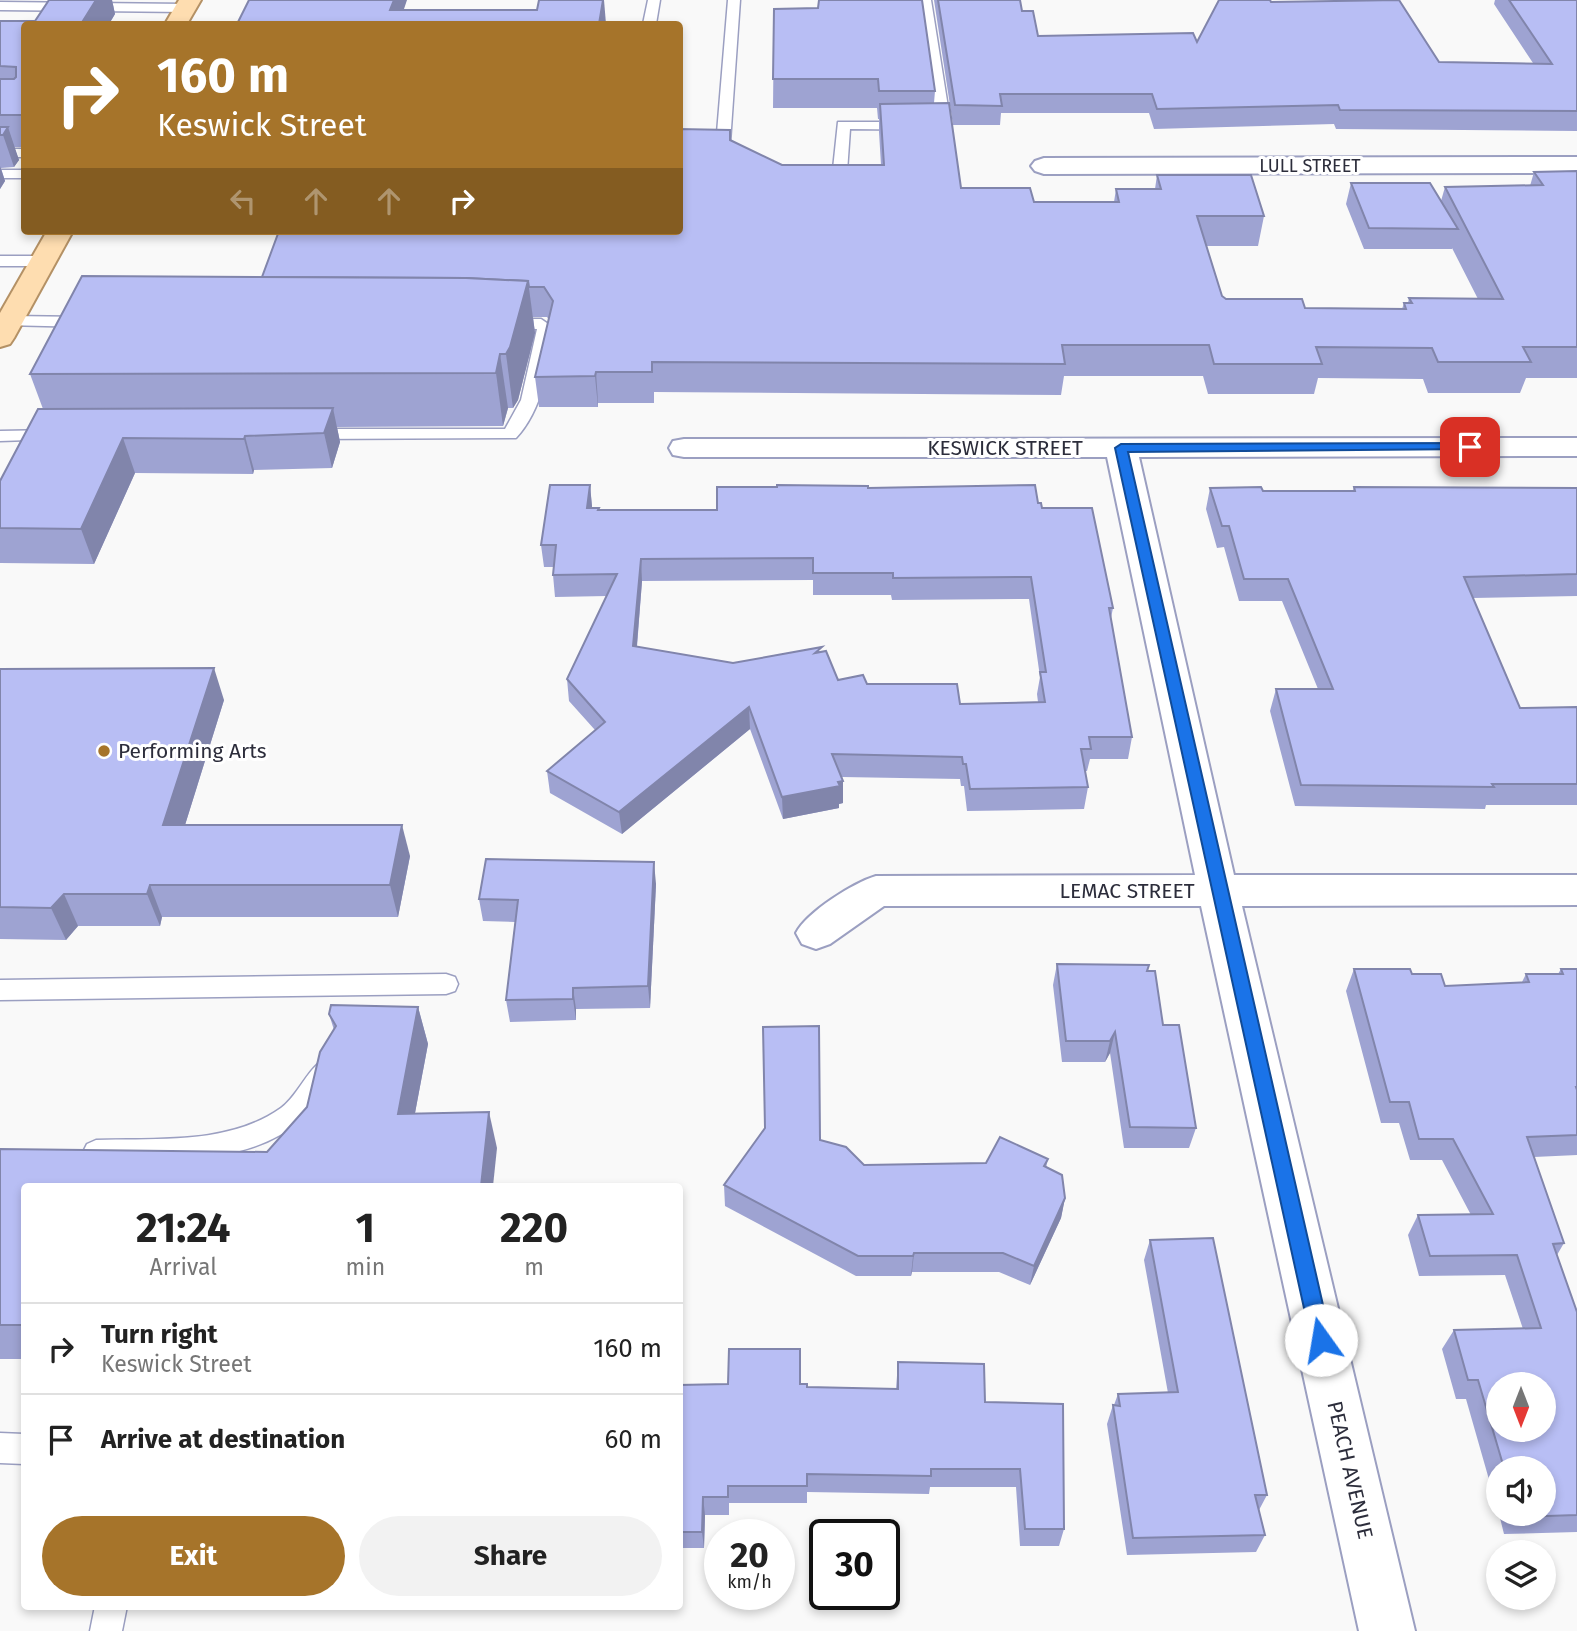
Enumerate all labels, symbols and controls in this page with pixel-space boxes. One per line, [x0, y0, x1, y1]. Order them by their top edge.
text: 160 m [157, 46, 289, 105]
icon: right [42, 49, 133, 140]
text: Keswick Street [157, 106, 367, 144]
street label: LULL STREET [1259, 155, 1361, 177]
icon: left [224, 182, 262, 220]
icon: ahead [297, 182, 335, 220]
icon: ahead [370, 182, 408, 220]
icon: right [443, 182, 481, 220]
pin [1440, 417, 1500, 477]
icon: arrive [1451, 428, 1489, 466]
street label: KESWICK STREET [927, 435, 1083, 461]
place label: Performing Arts [118, 738, 267, 764]
marker: Performing Arts [96, 743, 112, 759]
street label: LEMAC STREET [1059, 878, 1195, 904]
text: 21:24 [136, 1203, 231, 1253]
text: 1 [356, 1203, 375, 1253]
text: 220 [500, 1203, 568, 1253]
text: Arrival [150, 1253, 217, 1281]
text: min [345, 1253, 385, 1281]
text: m [524, 1253, 544, 1281]
position arrow [1284, 1303, 1358, 1377]
text: Turn right [101, 1319, 218, 1350]
icon: right [42, 1330, 80, 1368]
text: 160 m [593, 1333, 662, 1364]
text: Keswick Street [101, 1350, 252, 1378]
north arrow [1486, 1372, 1556, 1442]
map controls [1486, 1372, 1556, 1610]
street label: PEACH AVENUE [1321, 1398, 1379, 1542]
icon: arrive [42, 1421, 80, 1459]
text: Arrive at destination [101, 1424, 345, 1455]
text: 60 m [604, 1424, 662, 1455]
button: sound [1486, 1456, 1556, 1526]
button: Exit [42, 1516, 345, 1596]
button: Share [359, 1516, 662, 1596]
speed limit sign: 30 [809, 1519, 900, 1610]
text: 20 [730, 1534, 769, 1576]
button: layers [1486, 1540, 1556, 1610]
text: km/h [727, 1571, 772, 1593]

